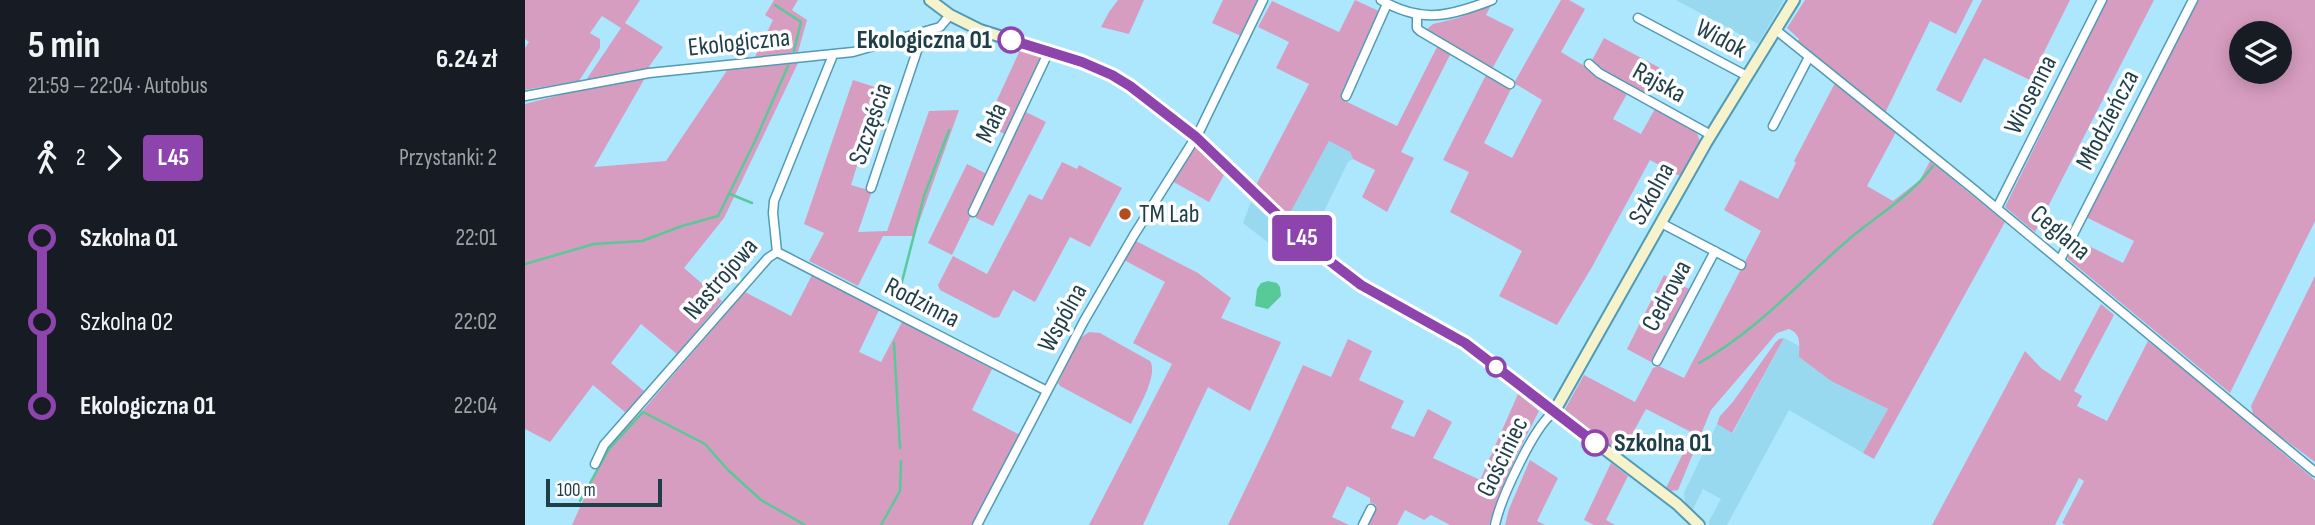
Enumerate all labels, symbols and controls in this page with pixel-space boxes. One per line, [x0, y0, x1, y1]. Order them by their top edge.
street label: Widok [1690, 13, 1752, 65]
map controls [2229, 21, 2292, 84]
button: layers [2229, 21, 2292, 84]
street label: Ekologiczna [686, 22, 792, 64]
text: 5 min [28, 23, 100, 68]
place label: Ekologiczna 01 [857, 25, 992, 56]
marker: Ekologiczna 01 [998, 27, 1024, 53]
text: 6.24 zł [436, 44, 497, 75]
street label: Wiosenna [1998, 50, 2064, 140]
street label: Rajska [1627, 56, 1691, 110]
street label: Młodzieńcza [2070, 65, 2146, 175]
text: 21:59 – 22:04 · Autobus [28, 72, 208, 100]
street label: Szczęścia [843, 79, 899, 169]
street label: Mała [969, 98, 1015, 148]
icon: walk [28, 139, 66, 177]
icon: forward [95, 139, 133, 177]
text: L45 [157, 143, 189, 172]
text: 2 [76, 144, 85, 172]
text: Przystanki: 2 [399, 144, 497, 172]
street label: Szkolna [1622, 157, 1682, 231]
place label: TM Lab [1139, 199, 1200, 230]
street label: Ceglana [2024, 199, 2096, 267]
marker: TM Lab [1117, 206, 1133, 222]
line badge: L45 [1262, 215, 1342, 261]
text: Szkolna 01 [80, 223, 178, 254]
text: L45 [1286, 223, 1318, 252]
text: 22:01 [455, 224, 497, 252]
street label: Nastrojowa [677, 232, 765, 326]
street label: Cedrowa [1636, 255, 1698, 337]
street label: Rodzinna [879, 271, 965, 335]
street label: Wspólna [1032, 278, 1094, 358]
text: Szkolna 02 [80, 307, 173, 338]
text: 22:02 [454, 308, 497, 336]
unlabelled marker [1486, 357, 1506, 377]
text: Ekologiczna 01 [80, 391, 215, 422]
text: 22:04 [454, 392, 497, 420]
street label: Gościniec [1470, 412, 1536, 502]
place label: Szkolna 01 [1614, 428, 1712, 459]
marker: Szkolna 01 [1582, 430, 1608, 456]
scale bar [546, 476, 661, 508]
text: 100 m [557, 479, 596, 502]

